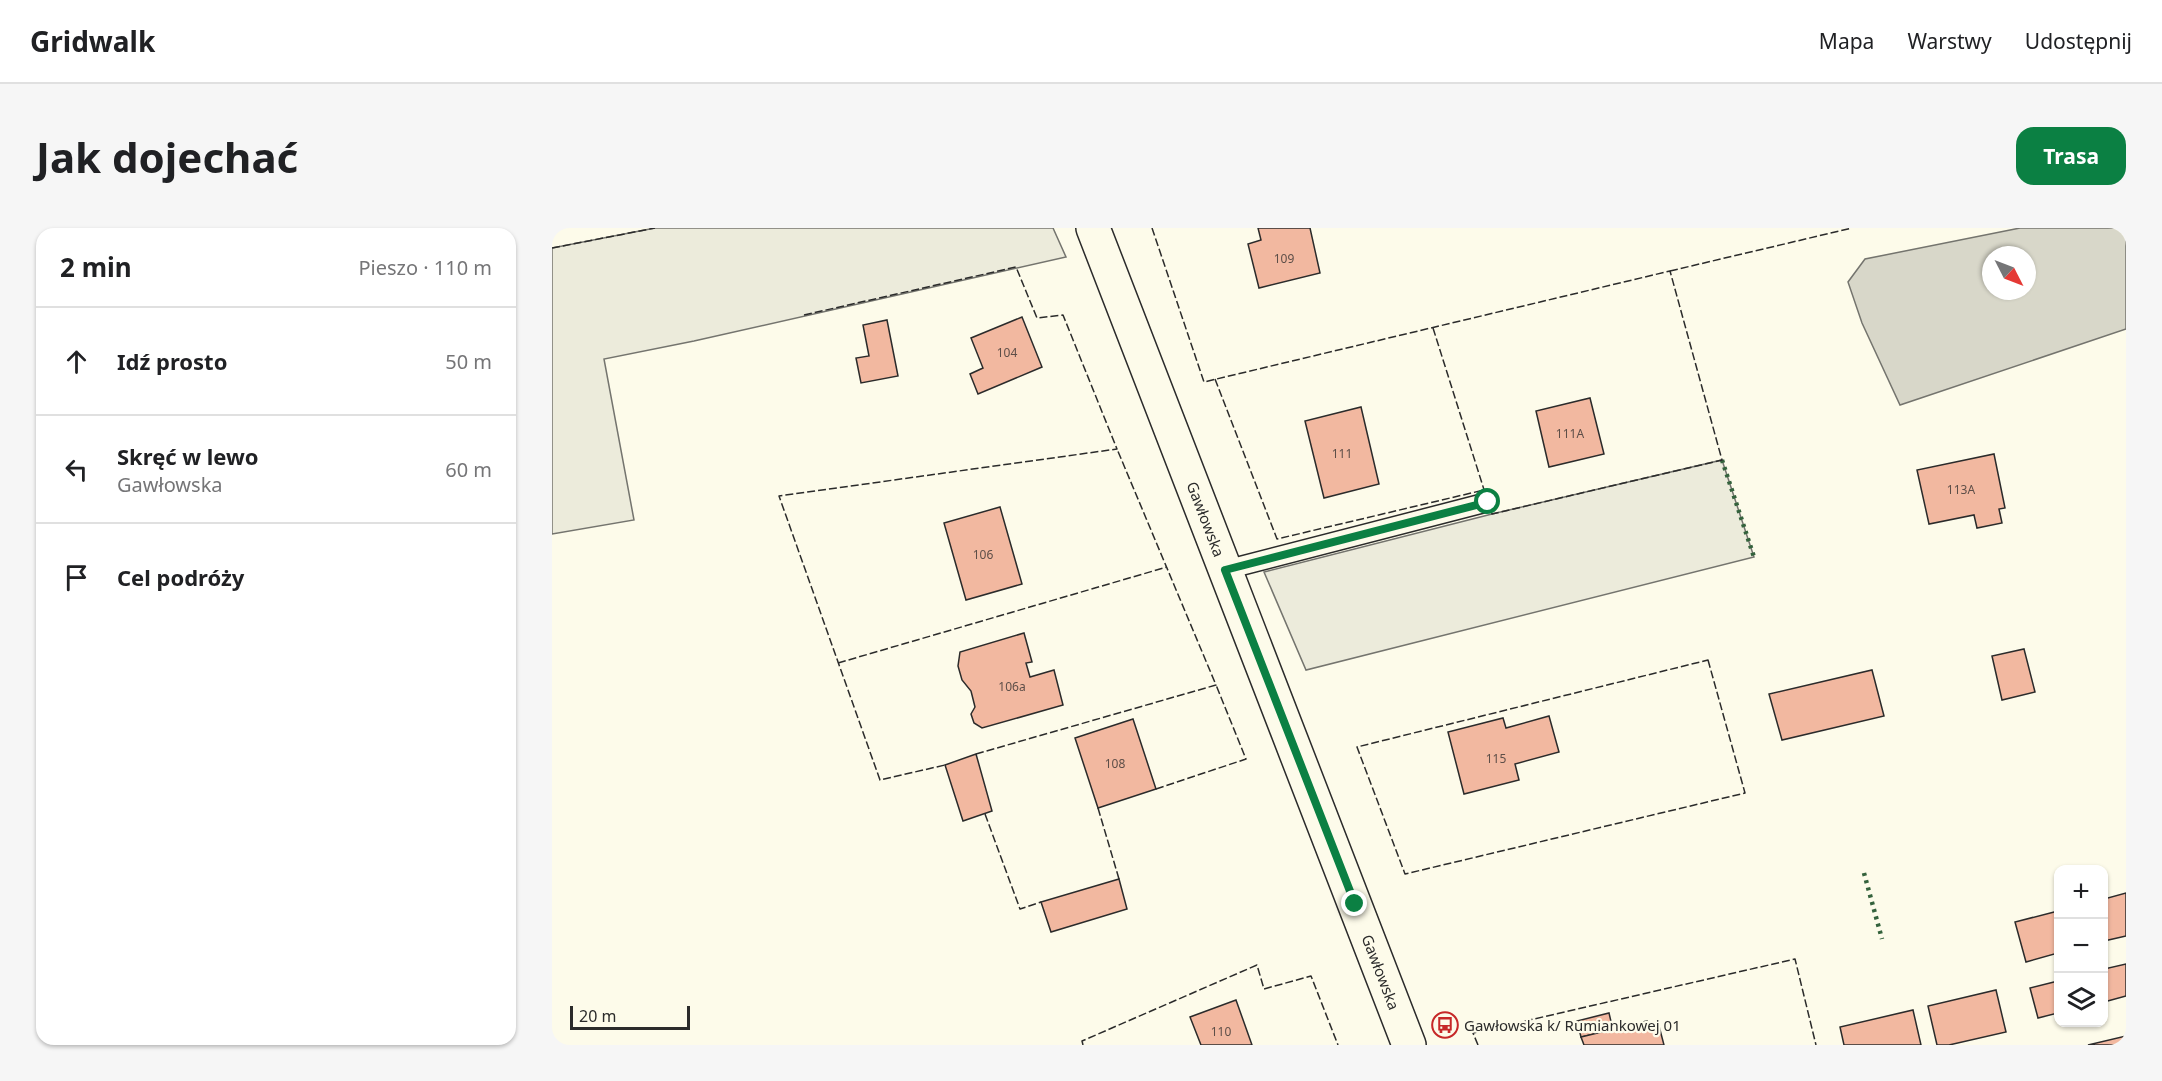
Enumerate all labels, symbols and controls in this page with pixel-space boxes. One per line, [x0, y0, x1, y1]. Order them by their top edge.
text: Gridwalk [30, 22, 155, 60]
text: Mapa [1819, 27, 1874, 55]
text: Warstwy [1907, 27, 1992, 55]
text: Udostępnij [2025, 27, 2132, 55]
button: Trasa [2016, 127, 2126, 185]
text: Jak dojechać [36, 128, 298, 185]
north arrow [1982, 246, 2036, 300]
text: 2 min [60, 249, 132, 285]
house number: 109 [1274, 250, 1294, 267]
text: Pieszo · 110 m [358, 254, 492, 281]
house number: 104 [997, 344, 1017, 361]
icon: ahead [60, 345, 93, 378]
text: Idź prosto [117, 346, 227, 376]
text: 50 m [445, 348, 492, 375]
house number: 111A [1556, 425, 1584, 442]
text: Skręć w lewo [117, 441, 259, 471]
house number: 111 [1332, 445, 1352, 462]
icon: left [60, 453, 93, 486]
text: 60 m [445, 456, 492, 483]
text: Gawłowska [117, 471, 223, 498]
street label: Gawłowska [1182, 478, 1230, 560]
house number: 113A [1947, 481, 1975, 498]
route start [1474, 488, 1500, 514]
house number: 106 [973, 546, 993, 563]
icon: arrive [60, 561, 93, 594]
text: Cel podróży [117, 562, 244, 592]
house number: 106a [998, 678, 1026, 695]
house number: 115 [1486, 750, 1506, 767]
house number: 108 [1105, 755, 1125, 772]
map controls [2054, 865, 2108, 1027]
button: + [2054, 865, 2108, 919]
route end [1341, 890, 1367, 916]
button: − [2054, 919, 2108, 973]
street label: Gawłowska [1357, 931, 1405, 1013]
button: layers [2054, 973, 2108, 1027]
scale bar [570, 1003, 690, 1030]
text: 20 m [579, 1005, 616, 1027]
bus stop icon: Gawłowska k/ Rumiankowej 01 [1430, 1010, 1460, 1040]
place label: Gawłowska k/ Rumiankowej 01 [1464, 1015, 1681, 1035]
house number: 110 [1211, 1023, 1231, 1040]

